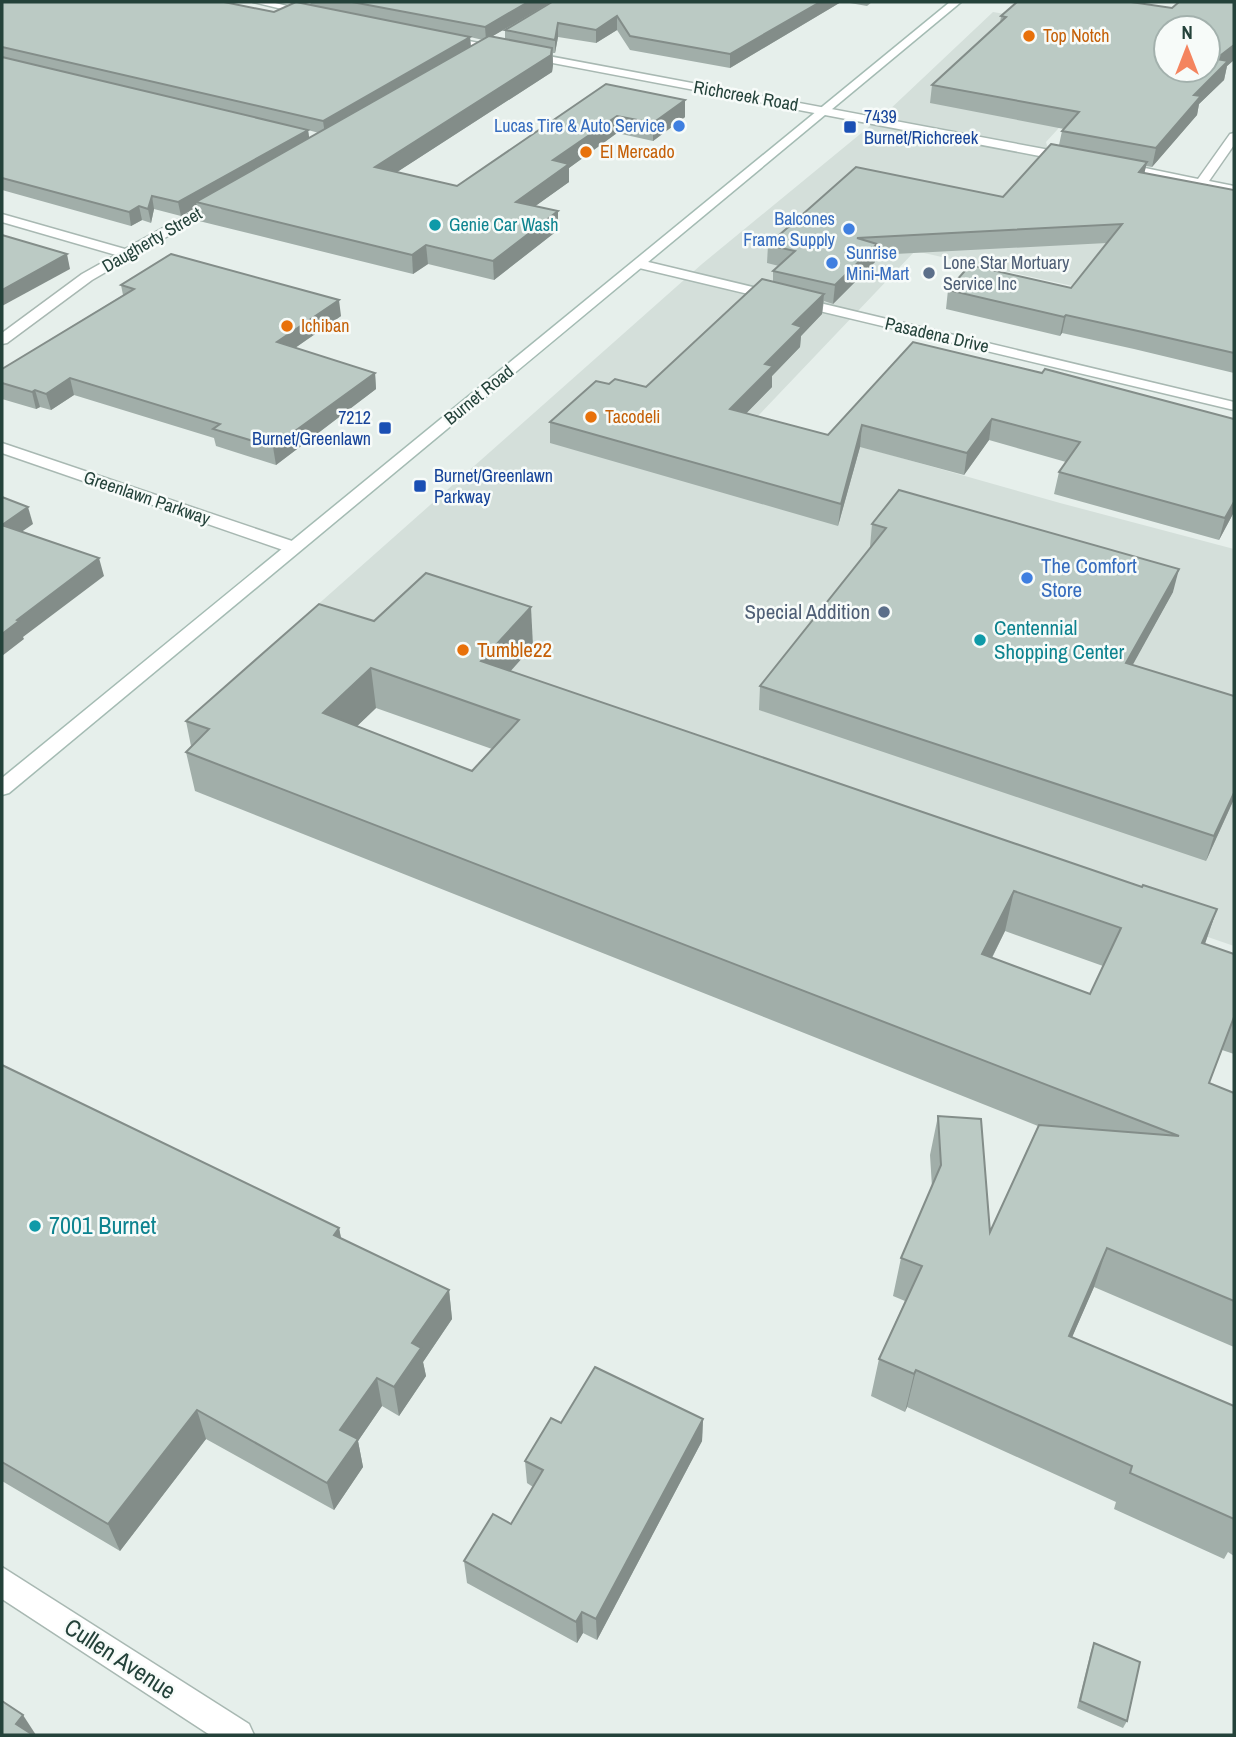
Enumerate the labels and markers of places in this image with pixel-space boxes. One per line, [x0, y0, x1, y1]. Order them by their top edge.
place label: Top Notch [1043, 23, 1109, 48]
marker: Top Notch [1021, 28, 1037, 44]
place label: 7439 Burnet/Richcreek [864, 104, 979, 150]
place label: Lucas Tire & Auto Service [494, 113, 665, 138]
marker: Lucas Tire & Auto Service [671, 118, 687, 134]
marker: 7439 Burnet/Richcreek [842, 119, 858, 135]
place label: El Mercado [600, 139, 675, 164]
marker: El Mercado [578, 144, 594, 160]
place label: Balcones Frame Supply [743, 206, 836, 252]
place label: Genie Car Wash [449, 212, 558, 237]
marker: Genie Car Wash [427, 217, 443, 233]
marker: Balcones Frame Supply [841, 221, 857, 237]
place label: Sunrise Mini-Mart [846, 240, 909, 286]
place label: Lone Star Mortuary Service Inc [943, 250, 1070, 296]
marker: Sunrise Mini-Mart [824, 255, 840, 271]
marker: Lone Star Mortuary Service Inc [921, 265, 937, 281]
place label: Ichiban [301, 313, 349, 338]
marker: Ichiban [279, 318, 295, 334]
place label: Tacodeli [605, 404, 660, 429]
place label: 7212 Burnet/Greenlawn [252, 405, 371, 451]
marker: Tacodeli [583, 409, 599, 425]
marker: 7212 Burnet/Greenlawn [377, 420, 393, 436]
place label: Burnet/Greenlawn Parkway [434, 463, 553, 509]
marker: Burnet/Greenlawn Parkway [412, 478, 428, 494]
place label: The Comfort Store [1041, 551, 1137, 604]
marker: The Comfort Store [1019, 570, 1035, 586]
place label: Special Addition [745, 597, 870, 626]
marker: Special Addition [876, 604, 892, 620]
place label: Centennial Shopping Center [994, 613, 1124, 666]
marker: Centennial Shopping Center [972, 632, 988, 648]
place label: Tumble22 [477, 635, 552, 664]
marker: Tumble22 [455, 642, 471, 658]
place label: 7001 Burnet [49, 1209, 157, 1241]
marker: 7001 Burnet [27, 1218, 43, 1234]

